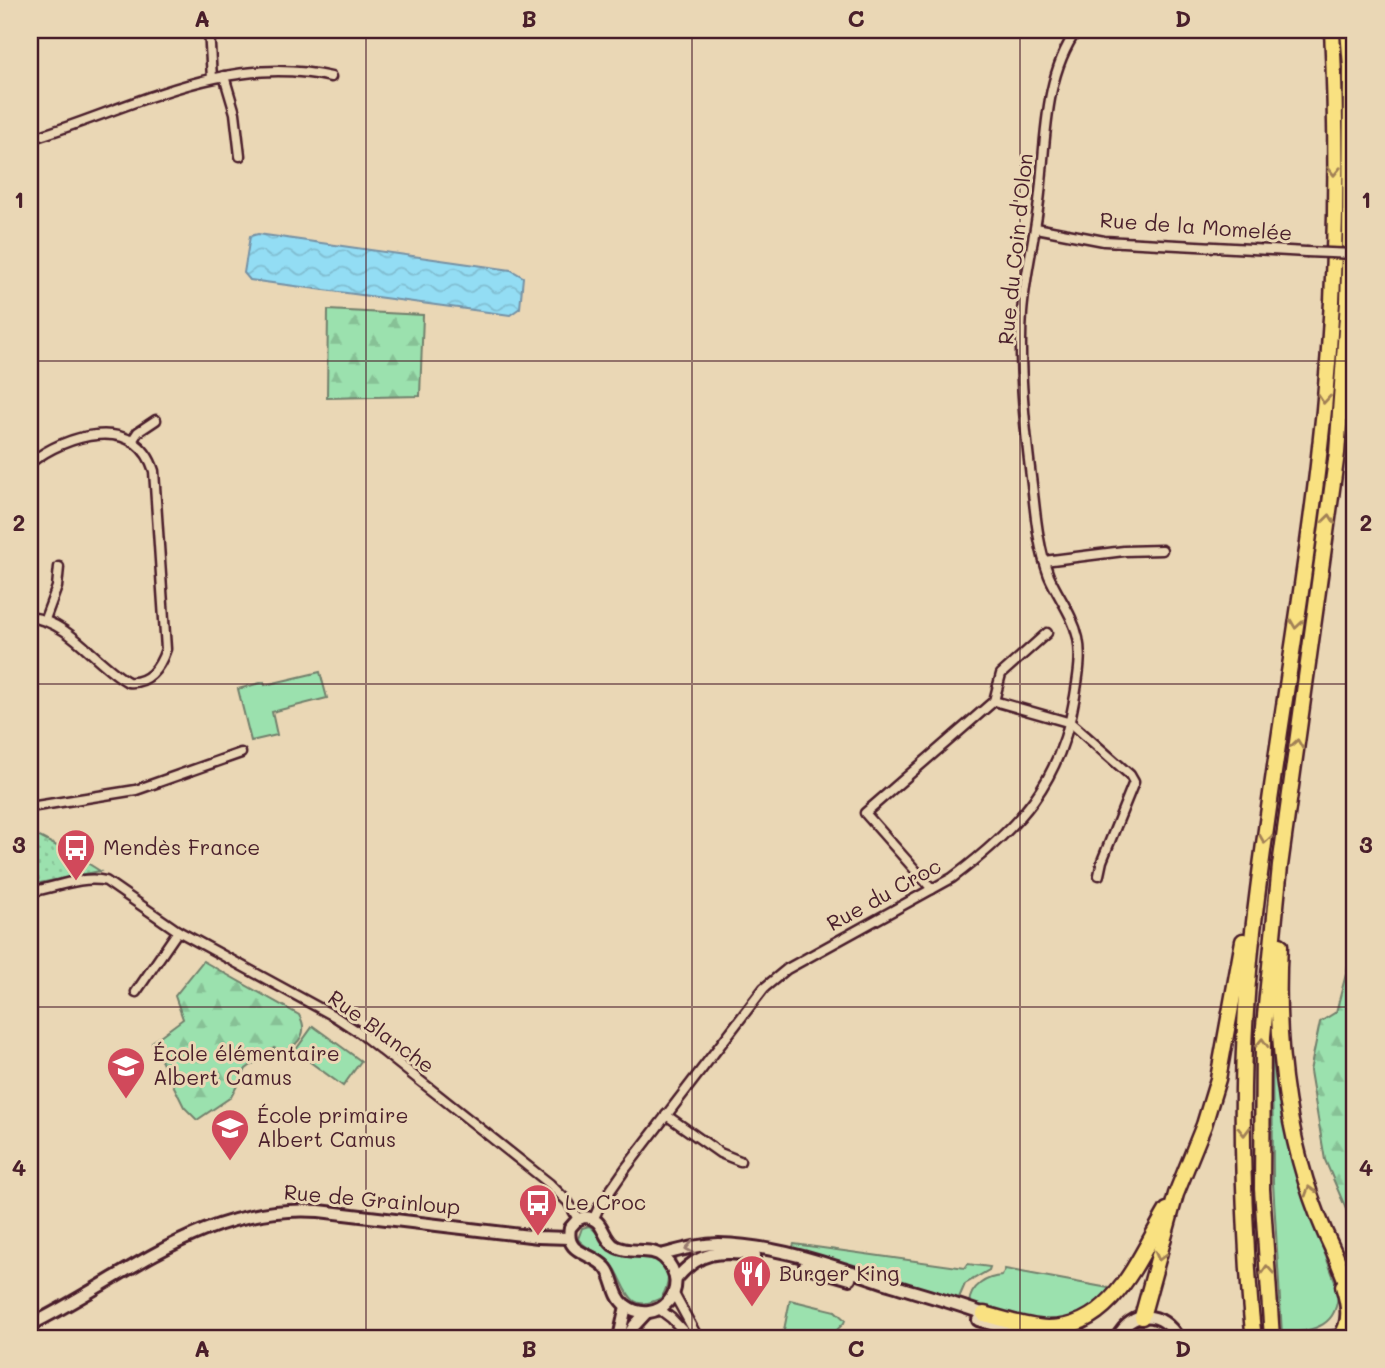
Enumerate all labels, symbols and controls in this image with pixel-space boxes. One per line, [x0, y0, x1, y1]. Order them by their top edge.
text: A [194, 3, 210, 33]
text: B [521, 3, 537, 33]
text: C [847, 3, 865, 33]
text: D [1175, 3, 1191, 33]
street label: Rue du Coin d'Olon [991, 152, 1038, 346]
one-way arrow [1326, 167, 1342, 177]
text: 1 [14, 184, 24, 214]
text: 1 [1361, 184, 1371, 214]
street label: Rue de la Momelée [1099, 205, 1293, 246]
one-way arrow [1317, 393, 1332, 404]
text: 2 [13, 507, 25, 537]
text: 2 [1360, 507, 1372, 537]
one-way arrow [1321, 513, 1336, 525]
one-way arrow [1289, 619, 1304, 630]
one-way arrow [1290, 738, 1305, 750]
bus stop icon: Mendès France [55, 827, 97, 882]
text: 3 [12, 829, 26, 859]
text: 3 [1359, 829, 1373, 859]
place label: Mendès France [103, 833, 260, 860]
one-way arrow [1258, 833, 1273, 845]
street label: Rue du Croc [821, 851, 945, 936]
street label: Rue Blanche [323, 983, 440, 1078]
one-way arrow [1255, 1037, 1270, 1048]
place label: École élémentaire Albert Camus [153, 1039, 340, 1090]
school or university icon: École élémentaire Albert Camus [105, 1045, 147, 1100]
place label: École primaire Albert Camus [257, 1101, 409, 1152]
school or university icon: École primaire Albert Camus [209, 1107, 251, 1162]
one-way arrow [1236, 1126, 1252, 1137]
text: 4 [12, 1152, 26, 1182]
text: 4 [1359, 1152, 1373, 1182]
street label: Rue de Grainloup [283, 1177, 462, 1220]
bus stop icon: Le Croc [517, 1182, 559, 1237]
one-way arrow [1304, 1185, 1318, 1198]
place label: Le Croc [565, 1188, 646, 1215]
one-way arrow [684, 1240, 696, 1255]
one-way arrow [1154, 1250, 1168, 1262]
restaurant icon: Burger King [731, 1253, 773, 1308]
place label: Burger King [779, 1259, 900, 1286]
one-way arrow [1259, 1264, 1274, 1275]
text: A [194, 1333, 210, 1363]
text: B [521, 1333, 537, 1363]
text: C [847, 1333, 865, 1363]
text: D [1175, 1333, 1191, 1363]

